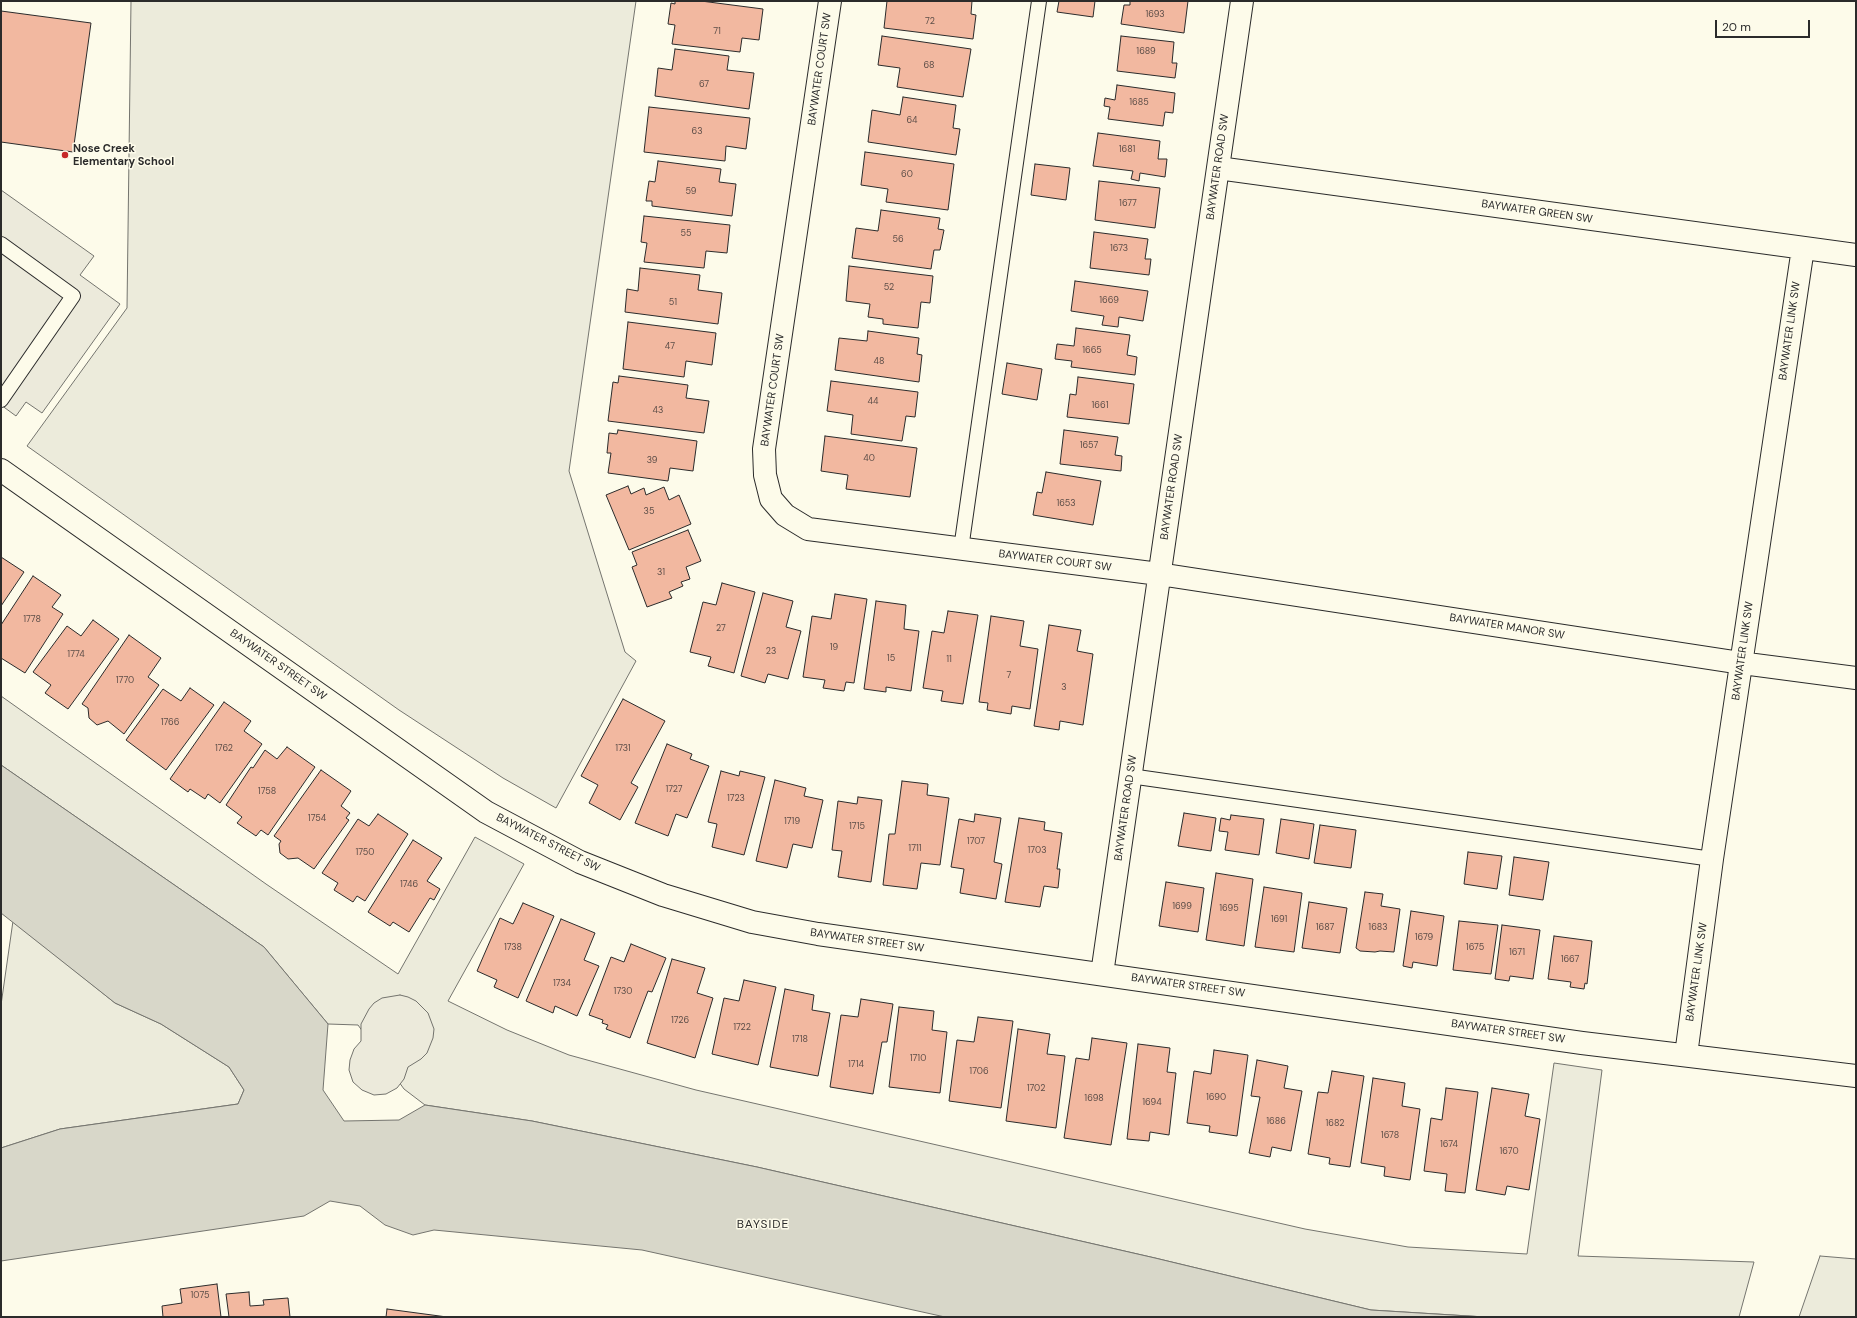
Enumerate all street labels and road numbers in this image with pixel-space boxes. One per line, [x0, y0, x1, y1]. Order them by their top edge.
street label: BAYWATER COURT SW [806, 12, 834, 126]
street label: BAYWATER ROAD SW [1204, 113, 1232, 221]
street label: BAYWATER GREEN SW [1481, 198, 1593, 226]
street label: BAYWATER LINK SW [1777, 281, 1803, 381]
street label: BAYWATER COURT SW [759, 333, 787, 447]
street label: BAYWATER ROAD SW [1158, 433, 1186, 541]
street label: BAYWATER COURT SW [998, 548, 1112, 574]
street label: BAYWATER LINK SW [1730, 601, 1756, 701]
street label: BAYWATER MANOR SW [1448, 611, 1566, 643]
street label: BAYWATER STREET SW [227, 627, 329, 703]
street label: BAYWATER ROAD SW [1112, 754, 1140, 862]
street label: BAYWATER STREET SW [494, 811, 602, 875]
street label: BAYWATER LINK SW [1684, 922, 1710, 1022]
street label: BAYWATER STREET SW [809, 926, 925, 956]
street label: BAYWATER STREET SW [1130, 971, 1246, 1001]
street label: BAYWATER STREET SW [1450, 1017, 1566, 1047]

